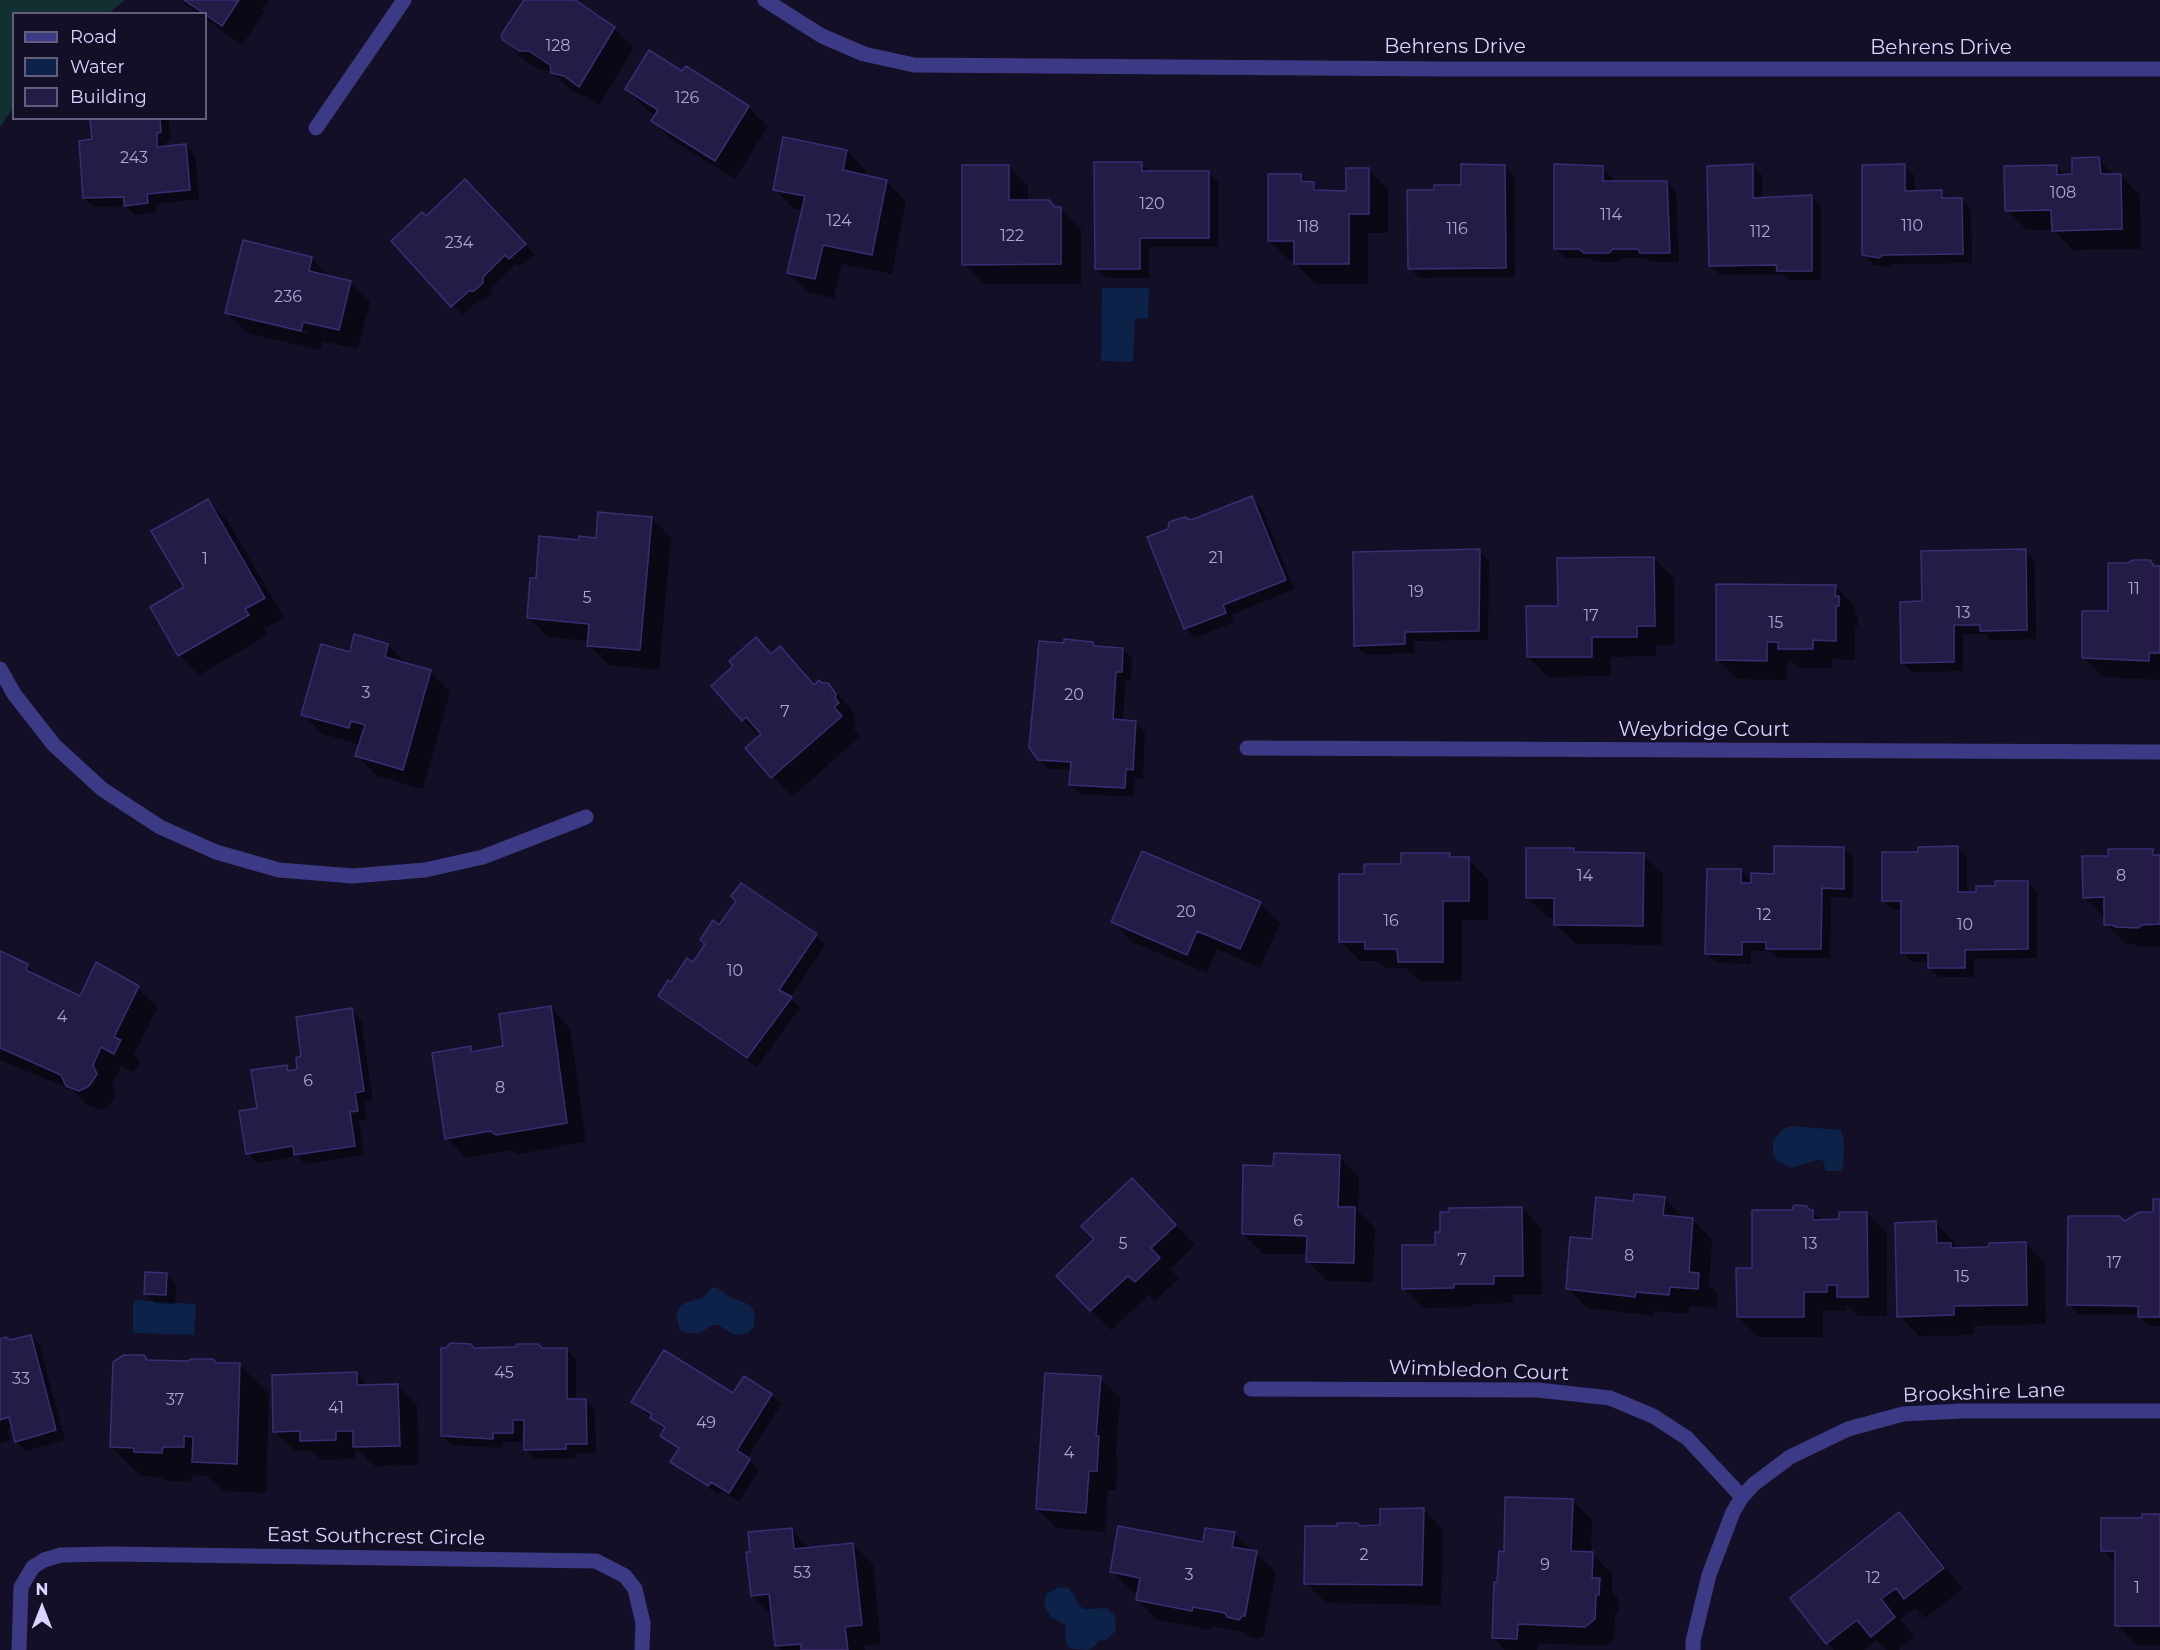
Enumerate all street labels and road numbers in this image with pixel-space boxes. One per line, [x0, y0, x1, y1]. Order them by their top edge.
street label: Behrens Drive [1384, 35, 1526, 59]
street label: Behrens Drive [1870, 36, 2012, 60]
street label: Weybridge Court [1618, 718, 1790, 742]
street label: Wimbledon Court [1388, 1356, 1570, 1386]
street label: Brookshire Lane [1902, 1378, 2066, 1408]
street label: East Southcrest Circle [267, 1523, 485, 1551]

